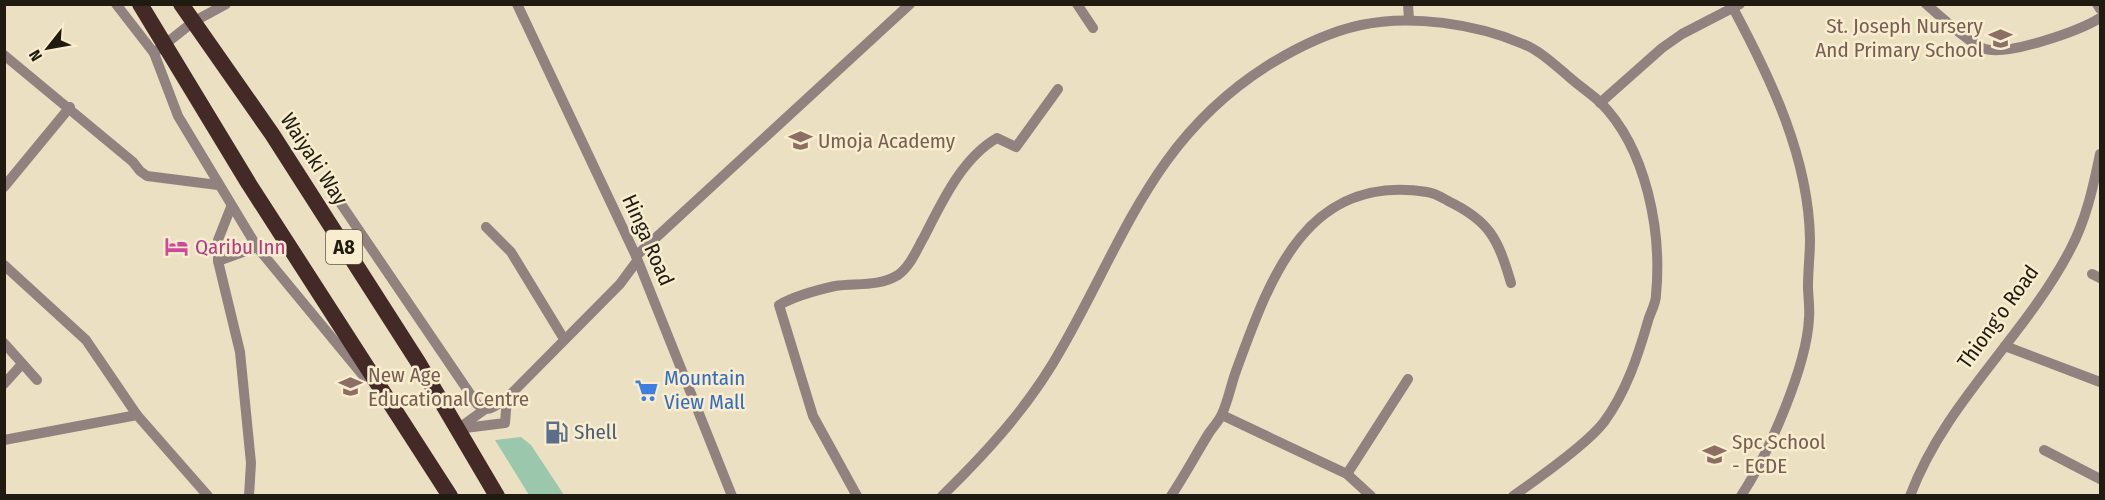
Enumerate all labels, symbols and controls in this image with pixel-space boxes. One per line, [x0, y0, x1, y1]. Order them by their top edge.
place label: St. Joseph Nursery And Primary School [1815, 13, 1984, 63]
north arrow [18, 18, 78, 78]
school or university icon: St. Joseph Nursery And Primary School [1988, 25, 2014, 51]
text: N [25, 46, 46, 64]
street label: Waiyaki Way [275, 108, 354, 210]
school or university icon: Umoja Academy [787, 128, 813, 154]
place label: Umoja Academy [818, 128, 956, 154]
street label: Hinga Road [616, 190, 680, 290]
road number: A8 [326, 230, 362, 264]
hotel icon: Qaribu Inn [164, 234, 190, 260]
place label: Qaribu Inn [195, 234, 286, 260]
street label: Thiong'o Road [1952, 260, 2044, 374]
place label: New Age Educational Centre [368, 362, 529, 412]
place label: Mountain View Mall [664, 365, 746, 415]
school or university icon: New Age Educational Centre [337, 374, 363, 400]
supermarket icon: Mountain View Mall [633, 377, 659, 403]
fuel station icon: Shell [543, 419, 569, 445]
place label: Shell [574, 419, 617, 445]
place label: Spc School - ECDE [1732, 429, 1826, 479]
school or university icon: Spc School - ECDE [1701, 441, 1727, 467]

